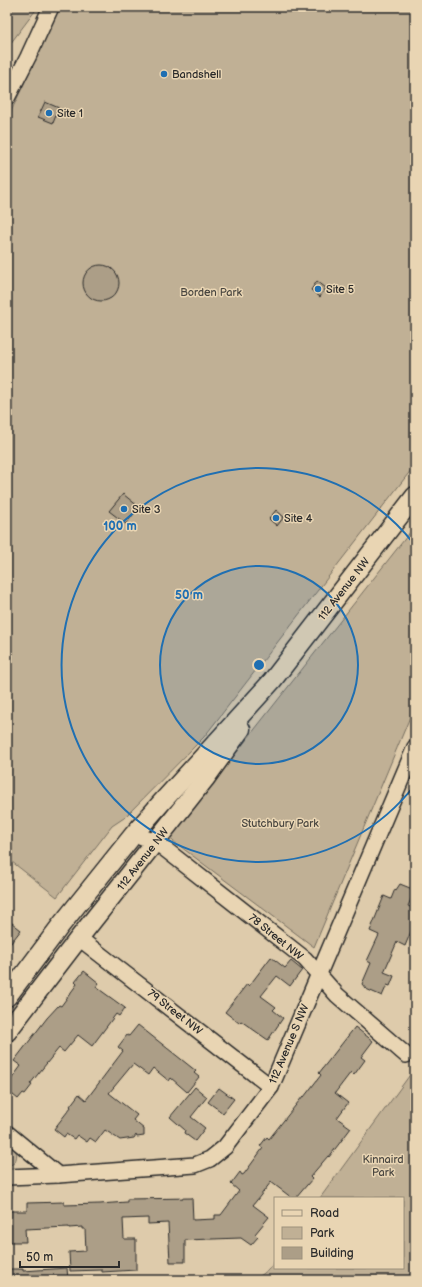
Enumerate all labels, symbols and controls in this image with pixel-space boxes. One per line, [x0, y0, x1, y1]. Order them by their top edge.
place label: Bandshell [172, 68, 221, 81]
marker: Bandshell [159, 69, 169, 79]
place label: Site 1 [57, 107, 83, 120]
marker: Site 1 [44, 108, 54, 118]
place label: Site 5 [326, 283, 354, 296]
marker: Site 5 [313, 284, 323, 294]
park label: Borden Park [180, 286, 242, 299]
place label: Site 3 [132, 503, 161, 516]
marker: Site 3 [119, 504, 129, 514]
place label: Site 4 [284, 512, 313, 525]
marker: Site 4 [271, 513, 281, 523]
text: 100 m [103, 519, 137, 534]
street label: 112 Avenue NW [315, 555, 373, 623]
text: 50 m [175, 588, 203, 603]
centre of rings [252, 658, 266, 672]
park label: Stutchbury Park [241, 817, 319, 830]
street label: 112 Avenue NW [114, 825, 172, 893]
street label: 78 Street NW [246, 911, 306, 963]
street label: 79 Street NW [145, 987, 205, 1037]
street label: 112 Avenue S NW [266, 1002, 312, 1086]
park label: Kinnaird Park [363, 1153, 403, 1179]
legend [274, 1197, 404, 1269]
text: Road [310, 1206, 339, 1221]
text: Park [310, 1226, 334, 1241]
scale bar [20, 1243, 119, 1269]
text: Building [310, 1246, 354, 1261]
text: 50 m [26, 1250, 53, 1265]

